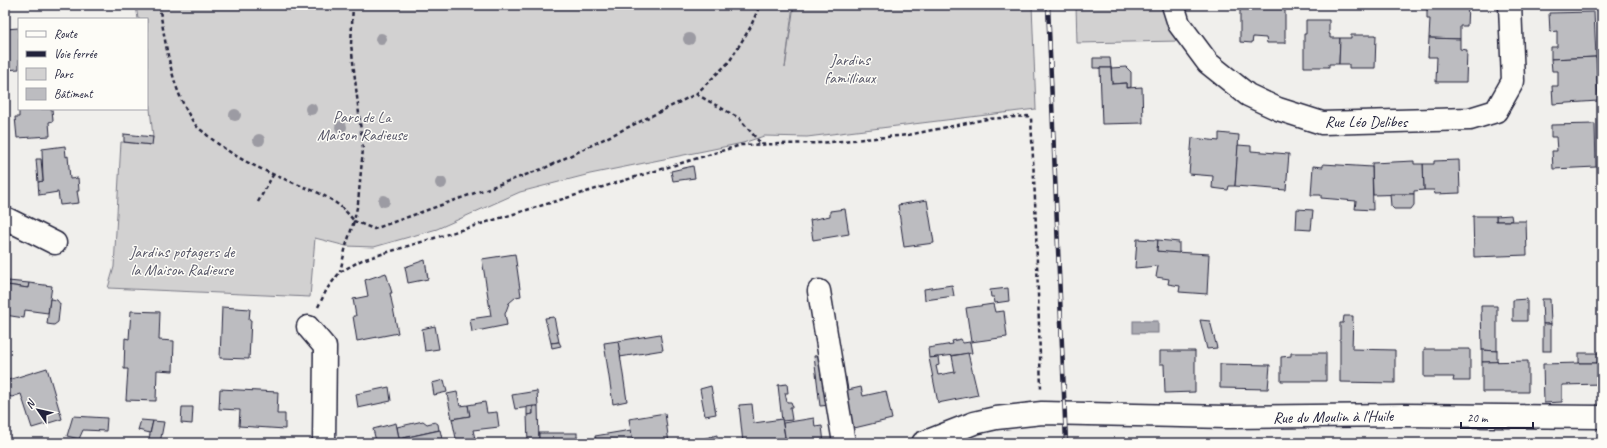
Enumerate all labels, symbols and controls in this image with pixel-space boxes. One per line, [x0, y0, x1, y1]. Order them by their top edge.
legend [18, 18, 148, 110]
text: Route [54, 26, 78, 42]
text: Voie ferrée [54, 46, 98, 62]
park label: Jardins familliaux [824, 50, 877, 88]
text: Parc [54, 66, 74, 82]
text: Bâtiment [54, 86, 93, 102]
park label: Parc de La Maison Radieuse [317, 107, 409, 145]
street label: Rue Léo Delibes [1325, 112, 1409, 132]
park label: Jardins potagers de la Maison Radieuse [129, 242, 236, 280]
north arrow [18, 390, 58, 430]
text: N [22, 396, 39, 411]
scale bar [1461, 404, 1533, 430]
street label: Rue du Moulin à l'Huile [1273, 406, 1395, 428]
text: 20 m [1467, 410, 1489, 426]

